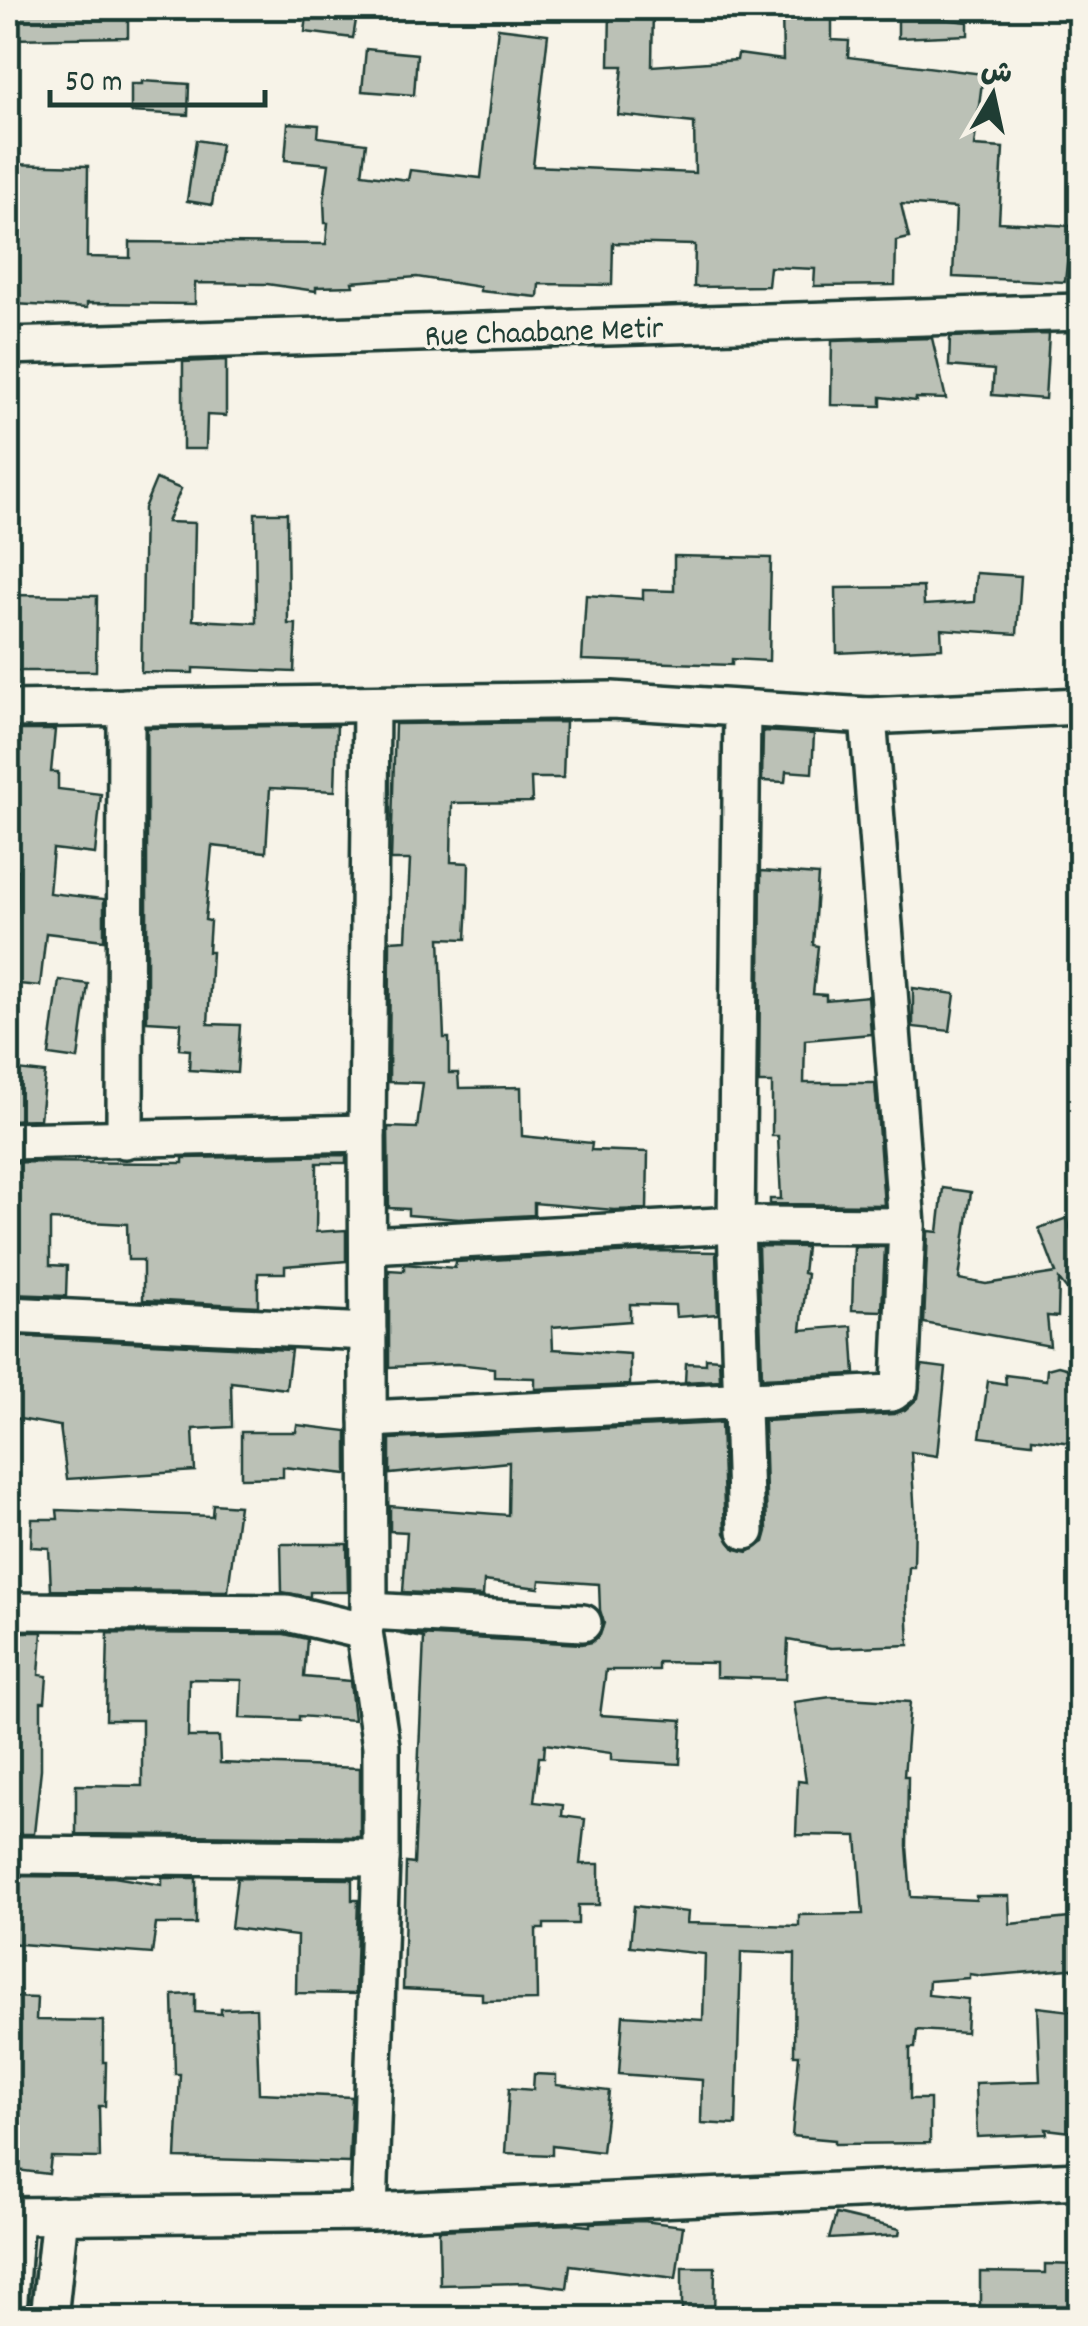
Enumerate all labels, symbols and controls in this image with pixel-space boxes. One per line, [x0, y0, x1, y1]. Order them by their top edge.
scale bar [50, 45, 265, 107]
north arrow [943, 45, 1043, 145]
text: ش [978, 53, 1014, 97]
text: 50 m [65, 63, 123, 106]
street label: Rue Chaabane Metir [424, 308, 664, 362]

